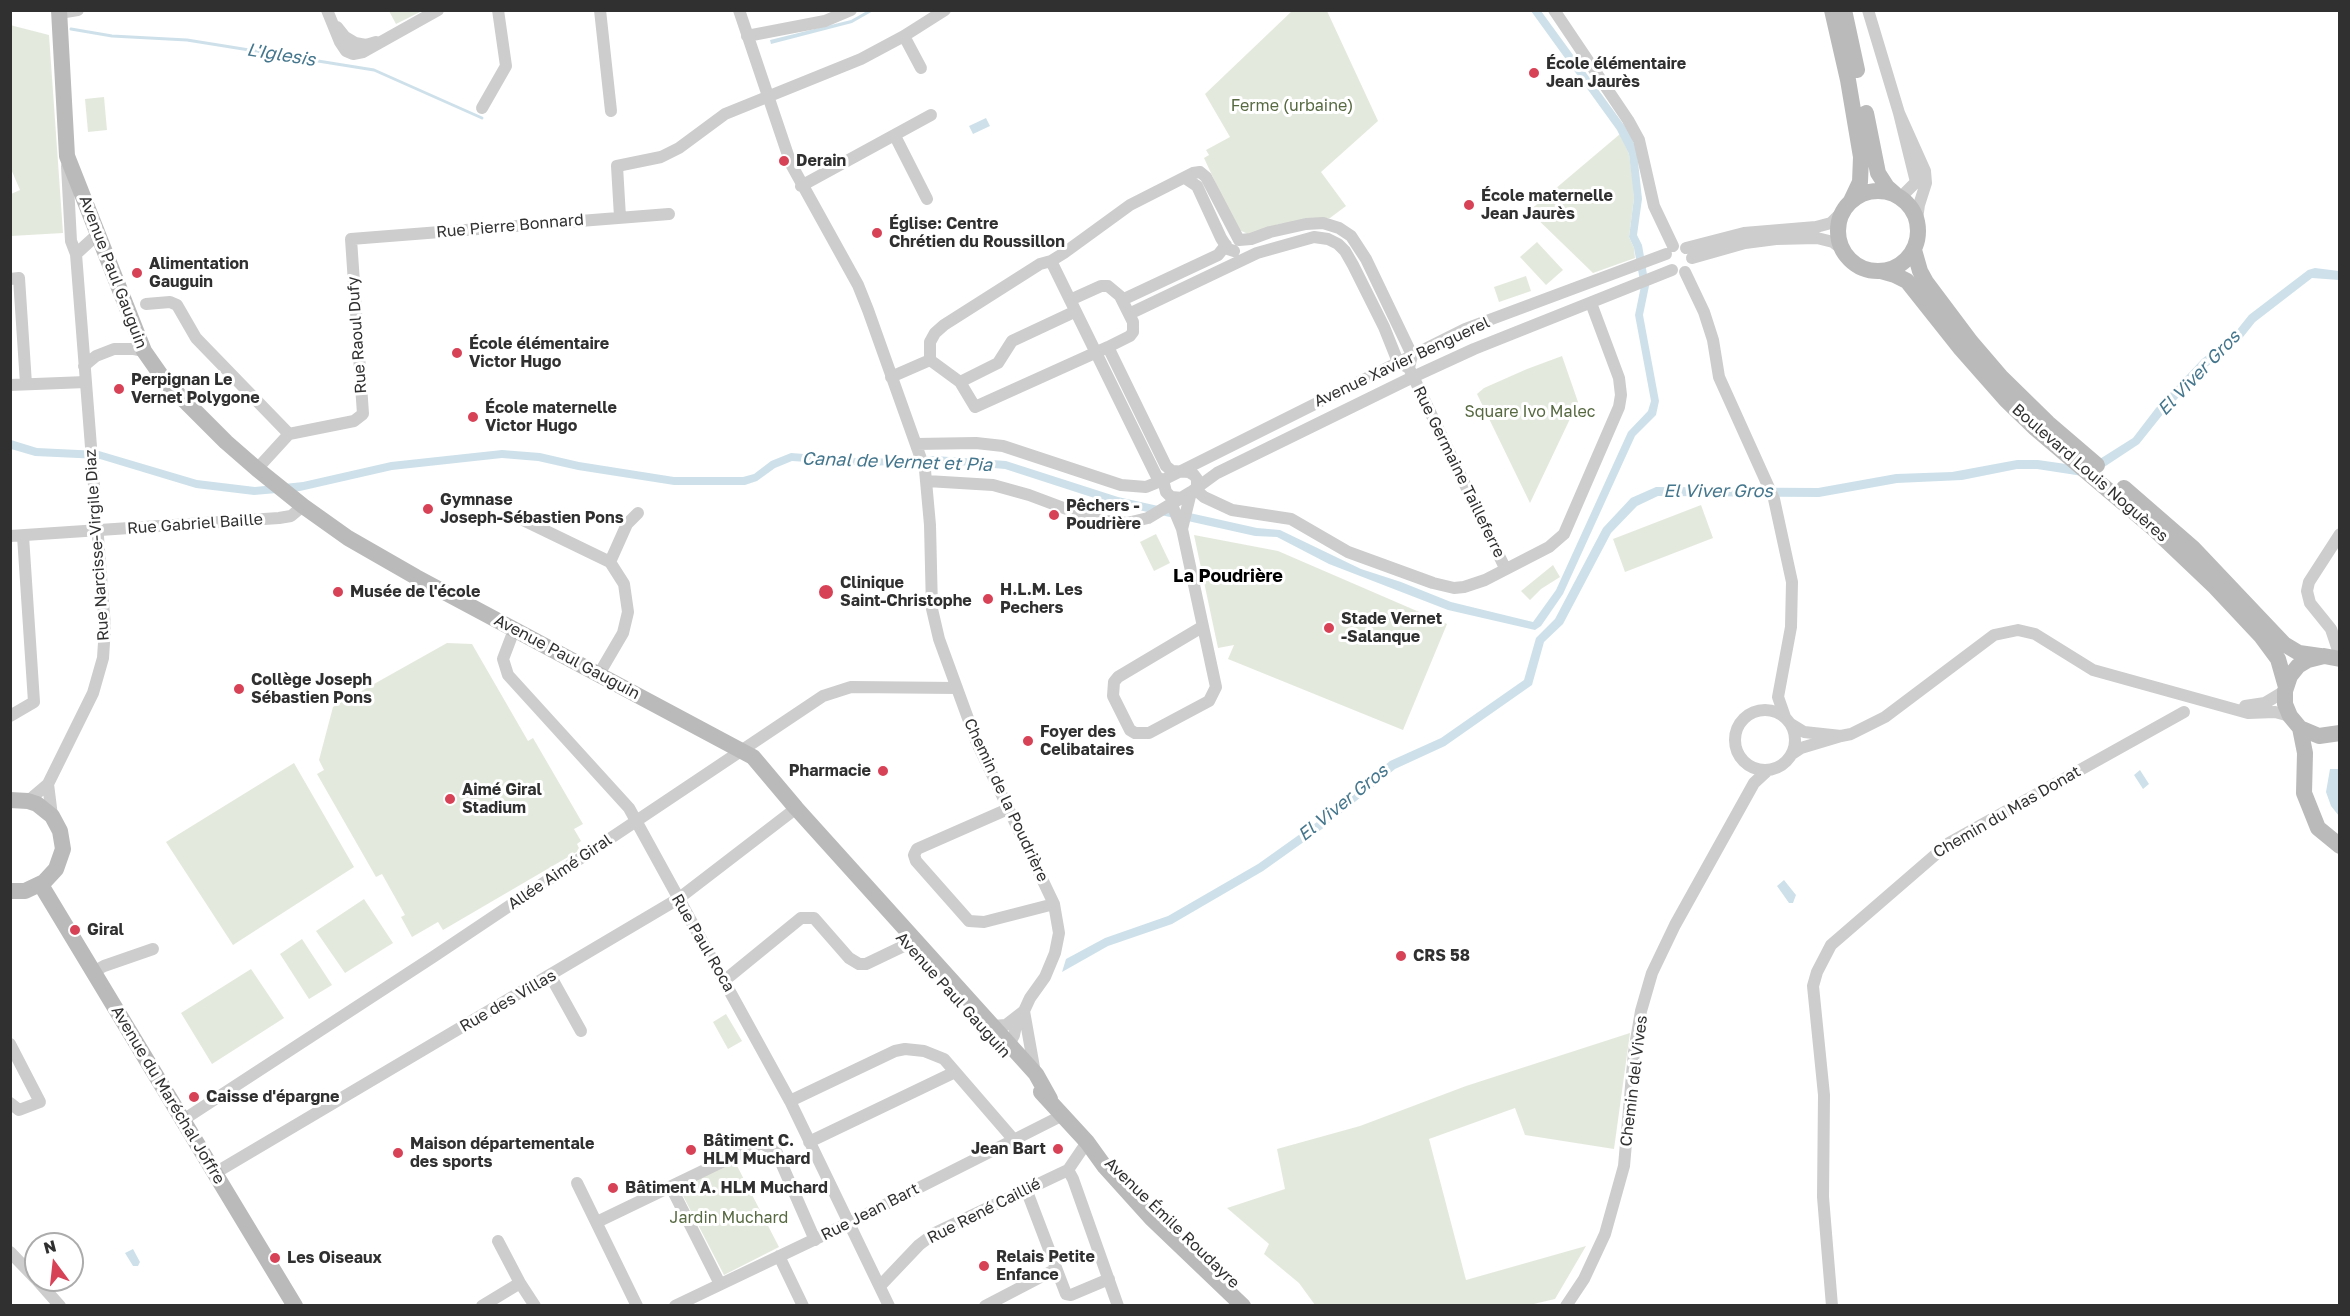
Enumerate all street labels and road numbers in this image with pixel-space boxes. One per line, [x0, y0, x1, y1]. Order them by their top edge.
street label: Avenue Paul Gauguin [75, 193, 151, 351]
street label: Rue Pierre Bonnard [435, 210, 585, 242]
street label: Rue Raoul Dufy [343, 276, 371, 394]
street label: Avenue Xavier Benguerel [1311, 313, 1493, 411]
street label: Rue Germaine Tailleferre [1409, 383, 1509, 561]
street label: Boulevard Louis Noguères [2008, 400, 2172, 546]
street label: Rue Narcisse-Virgile Diaz [81, 448, 113, 642]
street label: Rue Gabriel Baille [126, 510, 264, 538]
street label: Avenue Paul Gauguin [491, 610, 643, 704]
street label: Chemin de la Poudrière [960, 715, 1052, 885]
street label: Chemin du Mas Donat [1930, 762, 2084, 862]
street label: Allée Aimé Giral [504, 830, 616, 914]
street label: Rue Paul Roca [667, 891, 739, 995]
street label: Avenue Paul Gauguin [892, 928, 1014, 1062]
street label: Rue des Villas [456, 966, 560, 1036]
street label: Avenue du Maréchal Joffre [107, 1002, 229, 1188]
street label: Chemin del Vives [1616, 1014, 1652, 1148]
street label: Avenue Émile Roudayre [1101, 1154, 1243, 1292]
street label: Rue René Caillié [924, 1174, 1044, 1248]
street label: Rue Jean Bart [818, 1179, 922, 1245]

